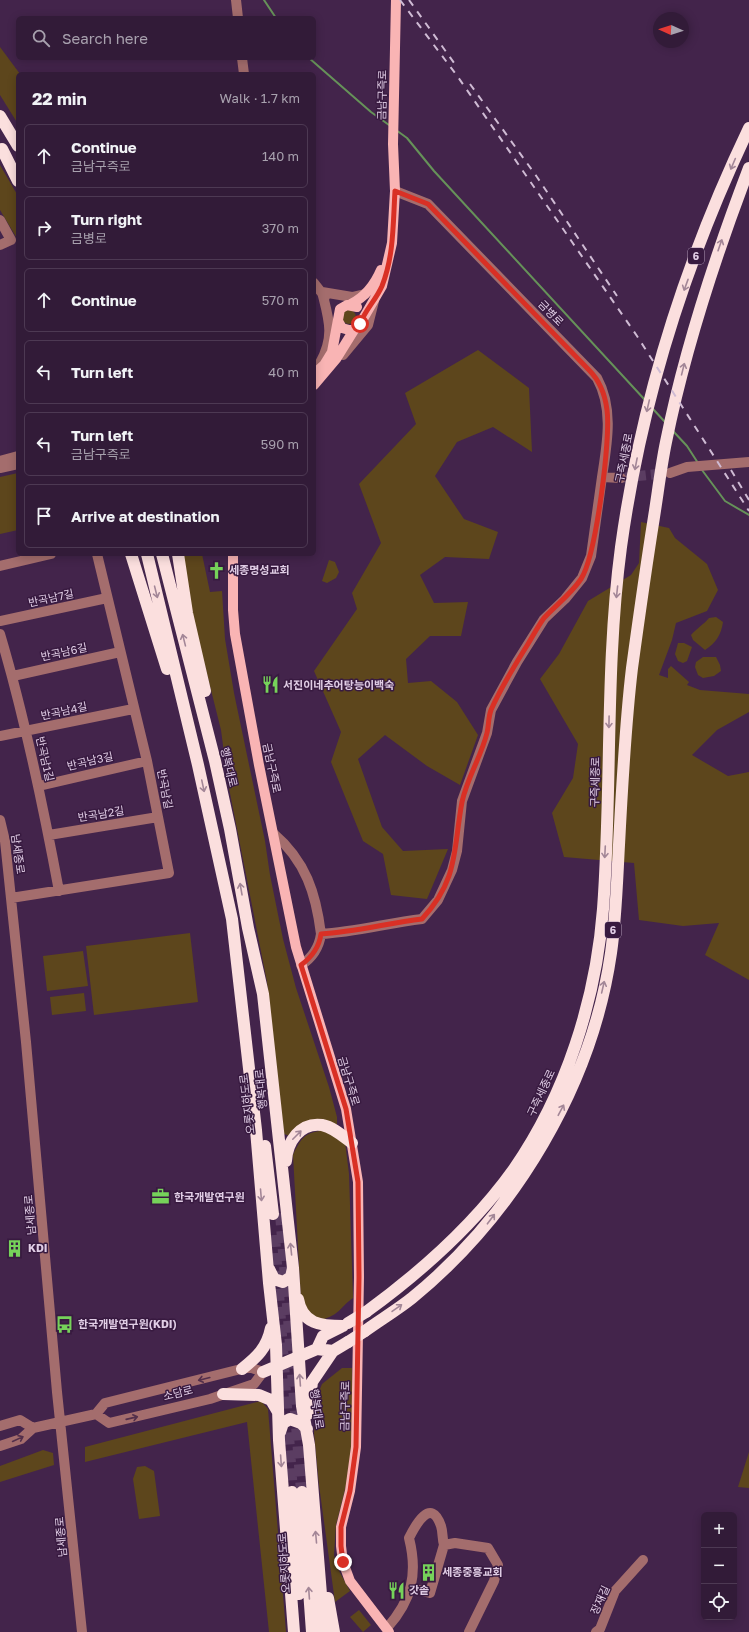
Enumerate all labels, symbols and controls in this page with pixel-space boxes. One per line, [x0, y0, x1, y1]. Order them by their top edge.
north arrow [653, 12, 689, 48]
search box [16, 16, 316, 60]
icon: search [30, 27, 52, 49]
text: Search here [62, 29, 148, 47]
street label: 금남구즉로 [375, 70, 388, 120]
text: 22 min [32, 88, 87, 109]
text: Walk · 1.7 km [220, 90, 300, 106]
text: Continue [71, 138, 137, 156]
icon: ahead [33, 145, 55, 167]
text: 140 m [262, 148, 299, 164]
one-way arrow [728, 157, 736, 169]
text: 금남구즉로 [71, 158, 131, 174]
text: Turn right [71, 210, 142, 228]
icon: right [33, 217, 55, 239]
text: 370 m [262, 220, 299, 236]
text: 금병로 [71, 230, 107, 246]
one-way arrow [717, 239, 725, 251]
road number: 6 [688, 248, 704, 264]
one-way arrow [681, 279, 689, 291]
icon: ahead [33, 289, 55, 311]
text: Continue [71, 291, 137, 309]
text: 570 m [262, 292, 299, 308]
street label: 금병로 [536, 297, 567, 328]
route start [351, 315, 369, 333]
icon: left [33, 361, 55, 383]
text: Turn left [71, 363, 133, 381]
one-way arrow [680, 363, 687, 376]
text: 40 m [268, 364, 299, 380]
one-way arrow [644, 400, 651, 413]
text: Turn left [71, 426, 133, 444]
street label: 구즉세종로 [612, 432, 635, 484]
icon: left [33, 433, 55, 455]
text: 590 m [261, 436, 299, 452]
text: 금남구즉로 [71, 446, 131, 462]
one-way arrow [632, 457, 640, 470]
icon: arrive [33, 505, 55, 527]
text: Arrive at destination [71, 507, 220, 525]
church icon: 세종명성교회 [206, 560, 226, 580]
place label: 세종명성교회 [229, 563, 290, 576]
one-way arrow [153, 585, 161, 598]
street label: 반곡남7길 [27, 586, 75, 609]
one-way arrow [613, 586, 620, 599]
one-way arrow [180, 634, 187, 647]
street label: 반곡남6길 [39, 640, 88, 663]
restaurant icon: 서진이네추어탕능이백숙 [260, 675, 280, 695]
place label: 서진이네추어탕능이백숙 [283, 678, 394, 691]
street label: 반곡남4길 [39, 699, 88, 722]
one-way arrow [605, 715, 613, 728]
street label: 반곡남1길 [34, 735, 57, 783]
street label: 금남구즉로 [261, 742, 284, 794]
street label: 행복대로 [219, 746, 240, 788]
street label: 반곡남3길 [66, 749, 114, 772]
street label: 구즉세종로 [588, 757, 601, 807]
street label: 반곡남길 [155, 768, 176, 810]
one-way arrow [199, 780, 207, 793]
street label: 반곡남2길 [77, 803, 125, 824]
street label: 남세종로 [9, 833, 28, 875]
one-way arrow [602, 845, 609, 858]
one-way arrow [237, 883, 245, 896]
road number: 6 [605, 922, 621, 938]
one-way arrow [600, 981, 608, 994]
street label: 금남구즉로 [336, 1055, 363, 1107]
street label: 구즉세종로 [524, 1067, 557, 1118]
street label: 행복대로 [252, 1068, 269, 1110]
street label: 오롯지하도로 [236, 1073, 257, 1135]
one-way arrow [558, 1104, 565, 1116]
one-way arrow [292, 1130, 302, 1140]
office icon: 한국개발연구원 [151, 1187, 171, 1207]
one-way arrow [258, 1188, 265, 1201]
place label: 한국개발연구원 [174, 1190, 245, 1203]
street label: 남세종로 [21, 1194, 38, 1236]
one-way arrow [486, 1213, 495, 1224]
building icon: KDI [5, 1238, 25, 1258]
place label: KDI [28, 1241, 48, 1254]
one-way arrow [287, 1243, 294, 1256]
one-way arrow [391, 1304, 402, 1312]
bus stop icon: 한국개발연구원(KDI) [55, 1314, 75, 1334]
place label: 한국개발연구원(KDI) [78, 1317, 177, 1330]
one-way arrow [296, 1374, 303, 1387]
one-way arrow [198, 1376, 211, 1383]
street label: 금남구즉로 [338, 1381, 351, 1431]
street label: 소담로 [162, 1383, 194, 1402]
street label: 행복대로 [308, 1388, 327, 1430]
one-way arrow [125, 1414, 138, 1421]
one-way arrow [12, 1435, 24, 1443]
one-way arrow [277, 1454, 284, 1467]
map controls [701, 1512, 737, 1620]
button: + [701, 1512, 737, 1548]
street label: 남세종로 [52, 1516, 69, 1558]
one-way arrow [312, 1531, 319, 1544]
street label: 오롯지하도로 [275, 1532, 292, 1594]
button: − [701, 1548, 737, 1584]
route end [334, 1553, 352, 1571]
building icon: 세종중흥교회 [419, 1562, 439, 1582]
place label: 세종중흥교회 [442, 1565, 503, 1578]
restaurant icon: 갓솥 [386, 1580, 406, 1600]
place label: 갓솥 [409, 1583, 429, 1596]
street label: 장재길 [587, 1583, 612, 1616]
button: locate [701, 1584, 737, 1620]
one-way arrow [305, 1587, 312, 1600]

